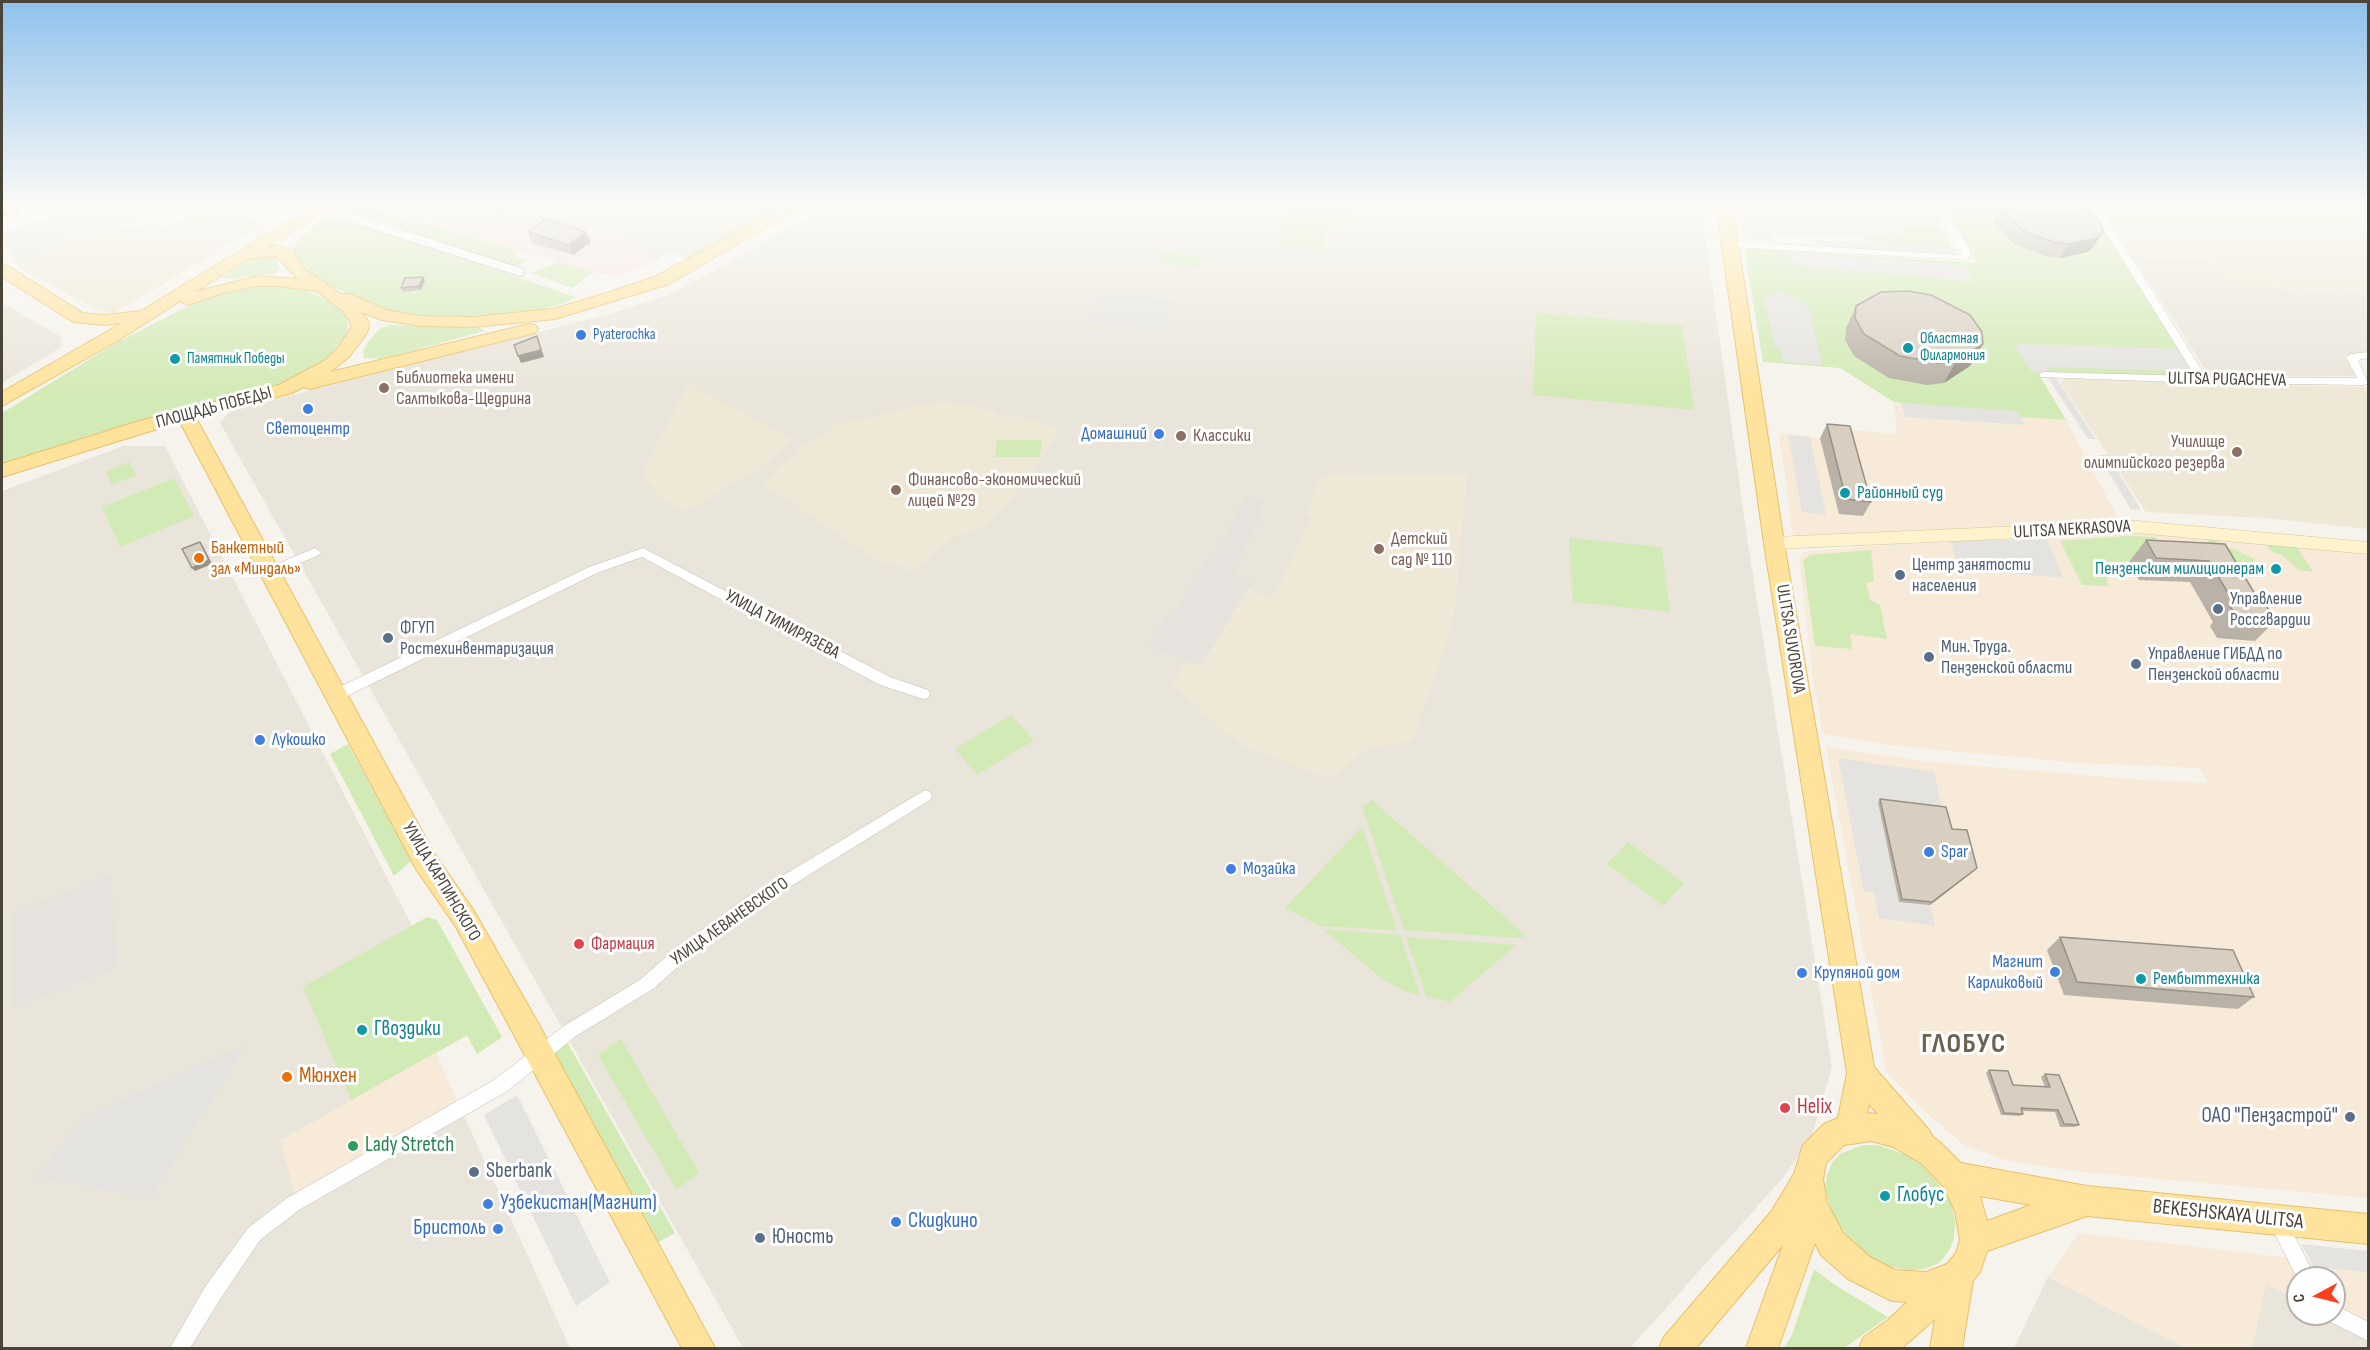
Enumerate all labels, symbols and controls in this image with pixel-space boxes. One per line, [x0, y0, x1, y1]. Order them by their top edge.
place label: Pyaterochka [593, 326, 656, 344]
marker: Pyaterochka [574, 328, 588, 342]
place label: Областная Филармония [1920, 330, 1985, 365]
marker: Областная Филармония [1901, 341, 1915, 355]
place label: Памятник Победы [187, 350, 285, 368]
marker: Памятник Победы [168, 352, 182, 366]
place label: Библиотека имени Салтыкова-Щедрина [396, 367, 531, 410]
street label: ULITSA PUGACHEVA [2168, 368, 2286, 392]
marker: Библиотека имени Салтыкова-Щедрина [377, 381, 391, 395]
street label: ПЛОЩАДЬ ПОБЕДЫ [154, 382, 274, 434]
marker: Светоцентр [301, 402, 315, 416]
place label: Светоцентр [266, 418, 350, 440]
place label: Домашний [1081, 423, 1147, 445]
place label: Классики [1193, 425, 1251, 447]
marker: Домашний [1152, 427, 1166, 441]
marker: Классики [1174, 429, 1188, 443]
place label: Училище олимпийского резерва [2084, 431, 2225, 474]
marker: Училище олимпийского резерва [2230, 445, 2244, 459]
place label: Финансово-экономический лицей №29 [908, 469, 1081, 512]
place label: Районный суд [1857, 482, 1943, 504]
marker: Финансово-экономический лицей №29 [889, 483, 903, 497]
marker: Районный суд [1838, 486, 1852, 500]
street label: ULITSA NEKRASOVA [2013, 516, 2131, 544]
place label: Детский сад № 110 [1391, 528, 1452, 570]
place label: Банкетный зал «Миндаль» [211, 537, 301, 580]
marker: Детский сад № 110 [1372, 542, 1386, 556]
marker: Банкетный зал «Миндаль» [192, 551, 206, 565]
place label: Центр занятости населения [1912, 554, 2031, 596]
place label: Пензенским милиционерам [2095, 558, 2264, 580]
marker: Пензенским милиционерам [2269, 562, 2283, 576]
marker: Центр занятости населения [1893, 568, 1907, 582]
street label: ULITSA SUVOROVA [1771, 583, 1809, 695]
street label: УЛИЦА ТИМИРЯЗЕВА [721, 586, 843, 664]
place label: Управление Россгвардии [2230, 588, 2310, 630]
marker: Управление Россгвардии [2211, 602, 2225, 616]
place label: ФГУП Ростехинвентаризация [400, 617, 554, 660]
marker: ФГУП Ростехинвентаризация [381, 631, 395, 645]
place label: Мин. Труда. Пензенской области [1941, 636, 2072, 678]
place label: Управление ГИБДД по Пензенской области [2148, 643, 2282, 686]
marker: Мин. Труда. Пензенской области [1922, 650, 1936, 664]
marker: Управление ГИБДД по Пензенской области [2129, 657, 2143, 671]
place label: Лукошко [272, 729, 326, 751]
marker: Лукошко [253, 733, 267, 747]
street label: УЛИЦА КАРПИНСКОГО [397, 819, 485, 945]
place label: Spar [1941, 841, 1968, 863]
marker: Spar [1922, 845, 1936, 859]
place label: Мозайка [1243, 858, 1296, 880]
marker: Мозайка [1224, 862, 1238, 876]
street label: УЛИЦА ЛЕВАНЕВСКОГО [667, 873, 793, 971]
place label: Фармация [591, 933, 655, 955]
marker: Фармация [572, 937, 586, 951]
place label: Магнит Карликовый [1968, 951, 2043, 994]
place label: Крупяной дом [1814, 962, 1900, 984]
marker: Магнит Карликовый [2048, 965, 2062, 979]
marker: Крупяной дом [1795, 966, 1809, 980]
place label: Рембыттехника [2153, 968, 2260, 990]
marker: Рембыттехника [2134, 972, 2148, 986]
place label: Гвоздики [374, 1017, 441, 1043]
marker: Гвоздики [355, 1023, 369, 1037]
district label: ГЛОБУС [1921, 1028, 2007, 1062]
place label: Мюнхен [299, 1064, 357, 1090]
marker: Мюнхен [280, 1070, 294, 1084]
place label: Helix [1797, 1095, 1832, 1121]
marker: Helix [1778, 1101, 1792, 1115]
place label: ОАО "Пензастрой" [2202, 1104, 2338, 1130]
marker: ОАО "Пензастрой" [2343, 1110, 2357, 1124]
place label: Lady Stretch [365, 1133, 454, 1159]
marker: Lady Stretch [346, 1139, 360, 1153]
place label: Sberbank [486, 1159, 552, 1185]
marker: Sberbank [467, 1165, 481, 1179]
place label: Глобус [1897, 1183, 1944, 1209]
marker: Глобус [1878, 1189, 1892, 1203]
place label: Узбекистан(Магнит) [500, 1191, 657, 1217]
street label: BEKESHSKAYA ULITSA [2151, 1195, 2305, 1235]
marker: Узбекистан(Магнит) [481, 1197, 495, 1211]
place label: Скидкино [908, 1209, 978, 1235]
marker: Скидкино [889, 1215, 903, 1229]
place label: Бристоль [413, 1216, 486, 1242]
marker: Бристоль [491, 1222, 505, 1236]
place label: Юность [772, 1225, 834, 1251]
marker: Юность [753, 1231, 767, 1245]
north arrow [2286, 1266, 2346, 1326]
text: С [2290, 1293, 2310, 1303]

